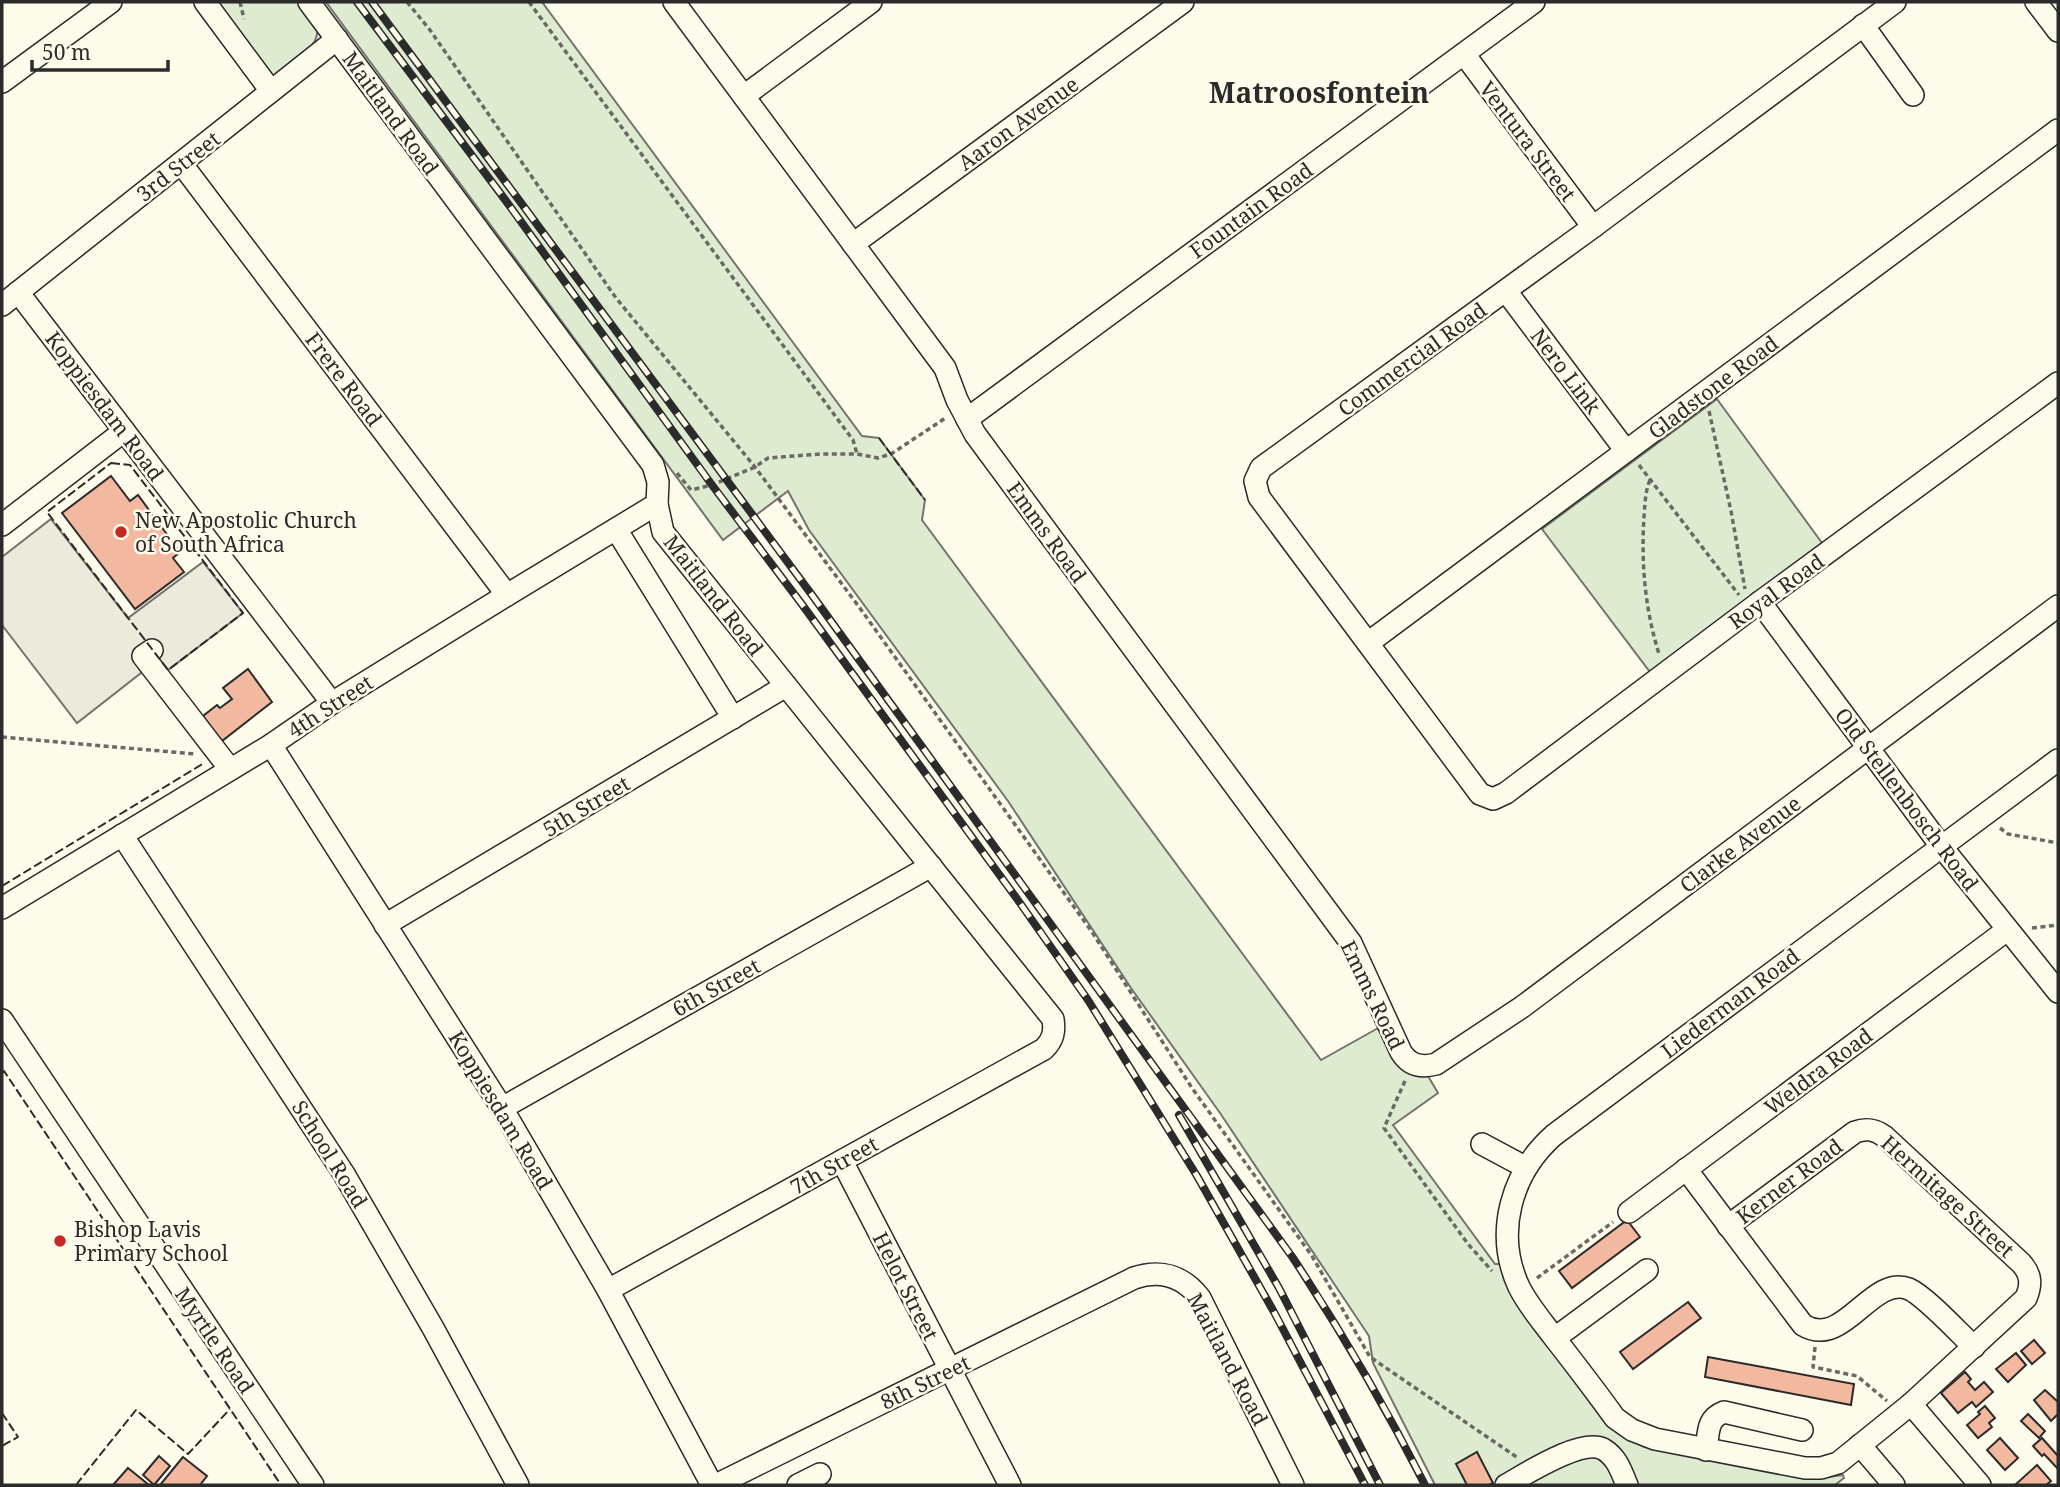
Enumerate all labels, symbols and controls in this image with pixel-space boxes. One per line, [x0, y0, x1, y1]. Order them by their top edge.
scale bar [32, 28, 168, 72]
text: 50 m [42, 38, 91, 66]
street label: Maitland Road [337, 46, 445, 181]
street label: Aaron Avenue [952, 70, 1084, 176]
district label: Matroosfontein [1209, 73, 1429, 111]
street label: Ventura Street [1474, 75, 1582, 207]
street label: 3rd Street [131, 125, 225, 207]
street label: Fountain Road [1184, 156, 1318, 264]
street label: Commercial Road [1332, 296, 1492, 422]
street label: Nero Link [1525, 322, 1608, 420]
street label: Koppiesdam Road [40, 326, 170, 486]
street label: Frere Road [300, 326, 389, 432]
street label: Gladstone Road [1642, 329, 1784, 445]
street label: Emms Road [1001, 476, 1093, 588]
place label: New Apostolic Church of South Africa [135, 506, 357, 558]
marker: New Apostolic Church of South Africa [113, 524, 129, 540]
street label: Maitland Road [658, 529, 770, 661]
street label: Royal Road [1723, 547, 1830, 635]
street label: 4th Street [282, 668, 378, 744]
street label: Old Stellenbosch Road [1829, 702, 1985, 896]
street label: 5th Street [537, 769, 635, 843]
street label: Clarke Avenue [1674, 789, 1806, 899]
street label: Emms Road [1334, 936, 1412, 1054]
street label: Liederman Road [1655, 942, 1805, 1064]
street label: 6th Street [667, 951, 765, 1023]
street label: Weldra Road [1758, 1021, 1878, 1121]
street label: Koppiesdam Road [443, 1026, 559, 1195]
street label: School Road [286, 1095, 374, 1213]
street label: 7th Street [785, 1129, 883, 1201]
street label: Hermitage Street [1875, 1129, 2021, 1263]
street label: Kerner Road [1730, 1132, 1848, 1230]
place label: Bishop Lavis Primary School [74, 1215, 229, 1267]
street label: Helot Street [867, 1227, 945, 1345]
marker: Bishop Lavis Primary School [52, 1233, 68, 1249]
street label: Myrtle Road [169, 1281, 261, 1399]
street label: Maitland Road [1181, 1288, 1275, 1430]
street label: 8th Street [875, 1348, 975, 1416]

